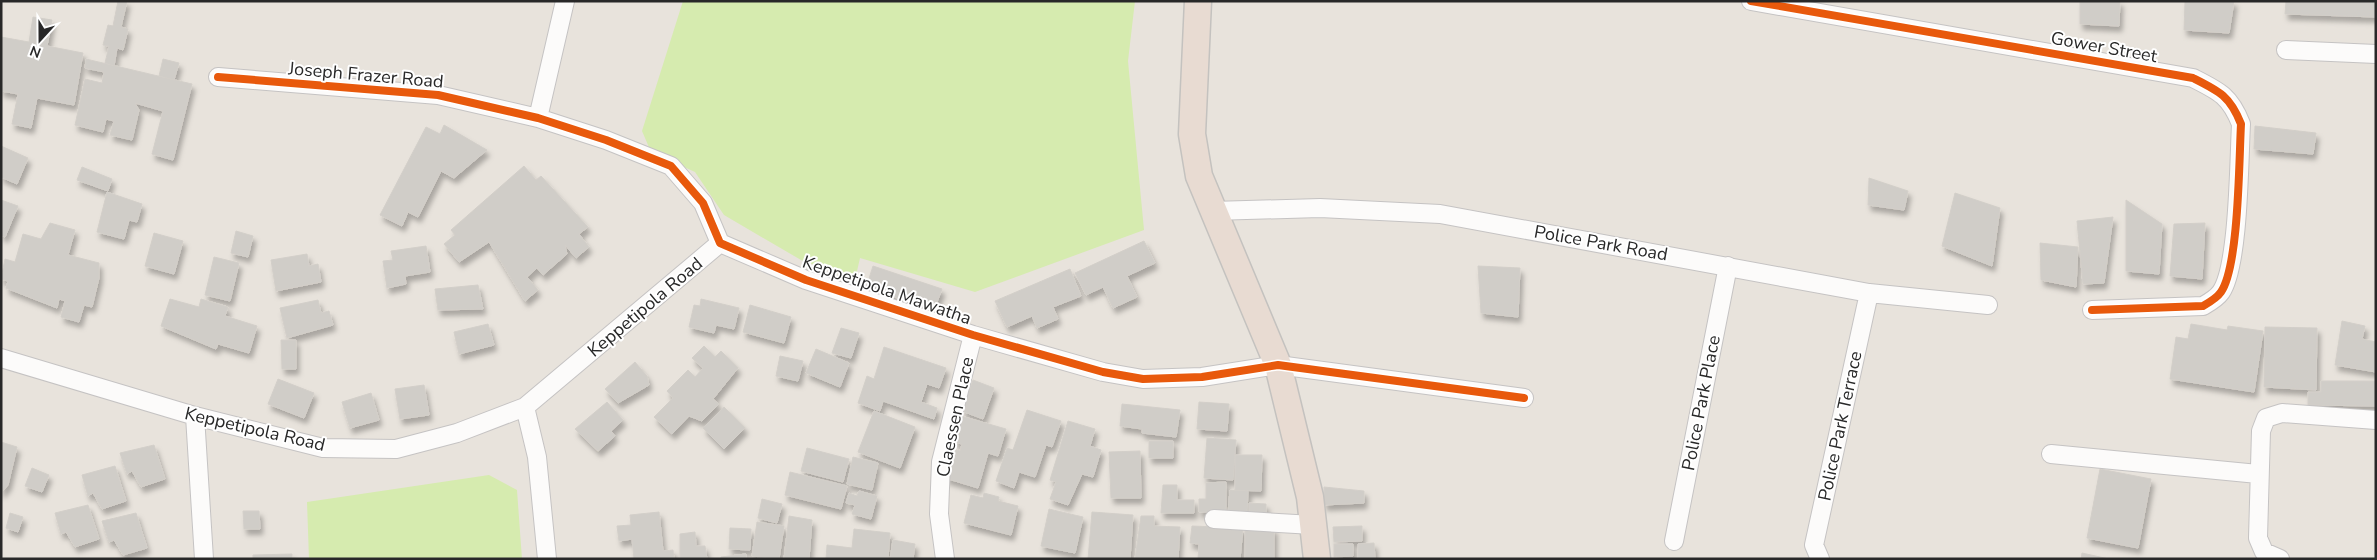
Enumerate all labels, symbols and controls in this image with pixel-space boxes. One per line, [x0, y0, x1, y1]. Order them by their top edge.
north arrow [15, 15, 65, 65]
street label: Gower Street [2049, 26, 2160, 68]
text: N [27, 41, 44, 62]
street label: Joseph Frazer Road [286, 56, 445, 94]
street label: Police Park Road [1532, 219, 1670, 267]
street label: Keppetipola Mawatha [799, 250, 975, 330]
street label: Keppetipola Road [582, 252, 708, 362]
street label: Police Park Place [1676, 333, 1726, 473]
street label: Police Park Terrace [1812, 349, 1868, 503]
street label: Claessen Place [931, 355, 979, 479]
street label: Keppetipola Road [182, 401, 328, 457]

